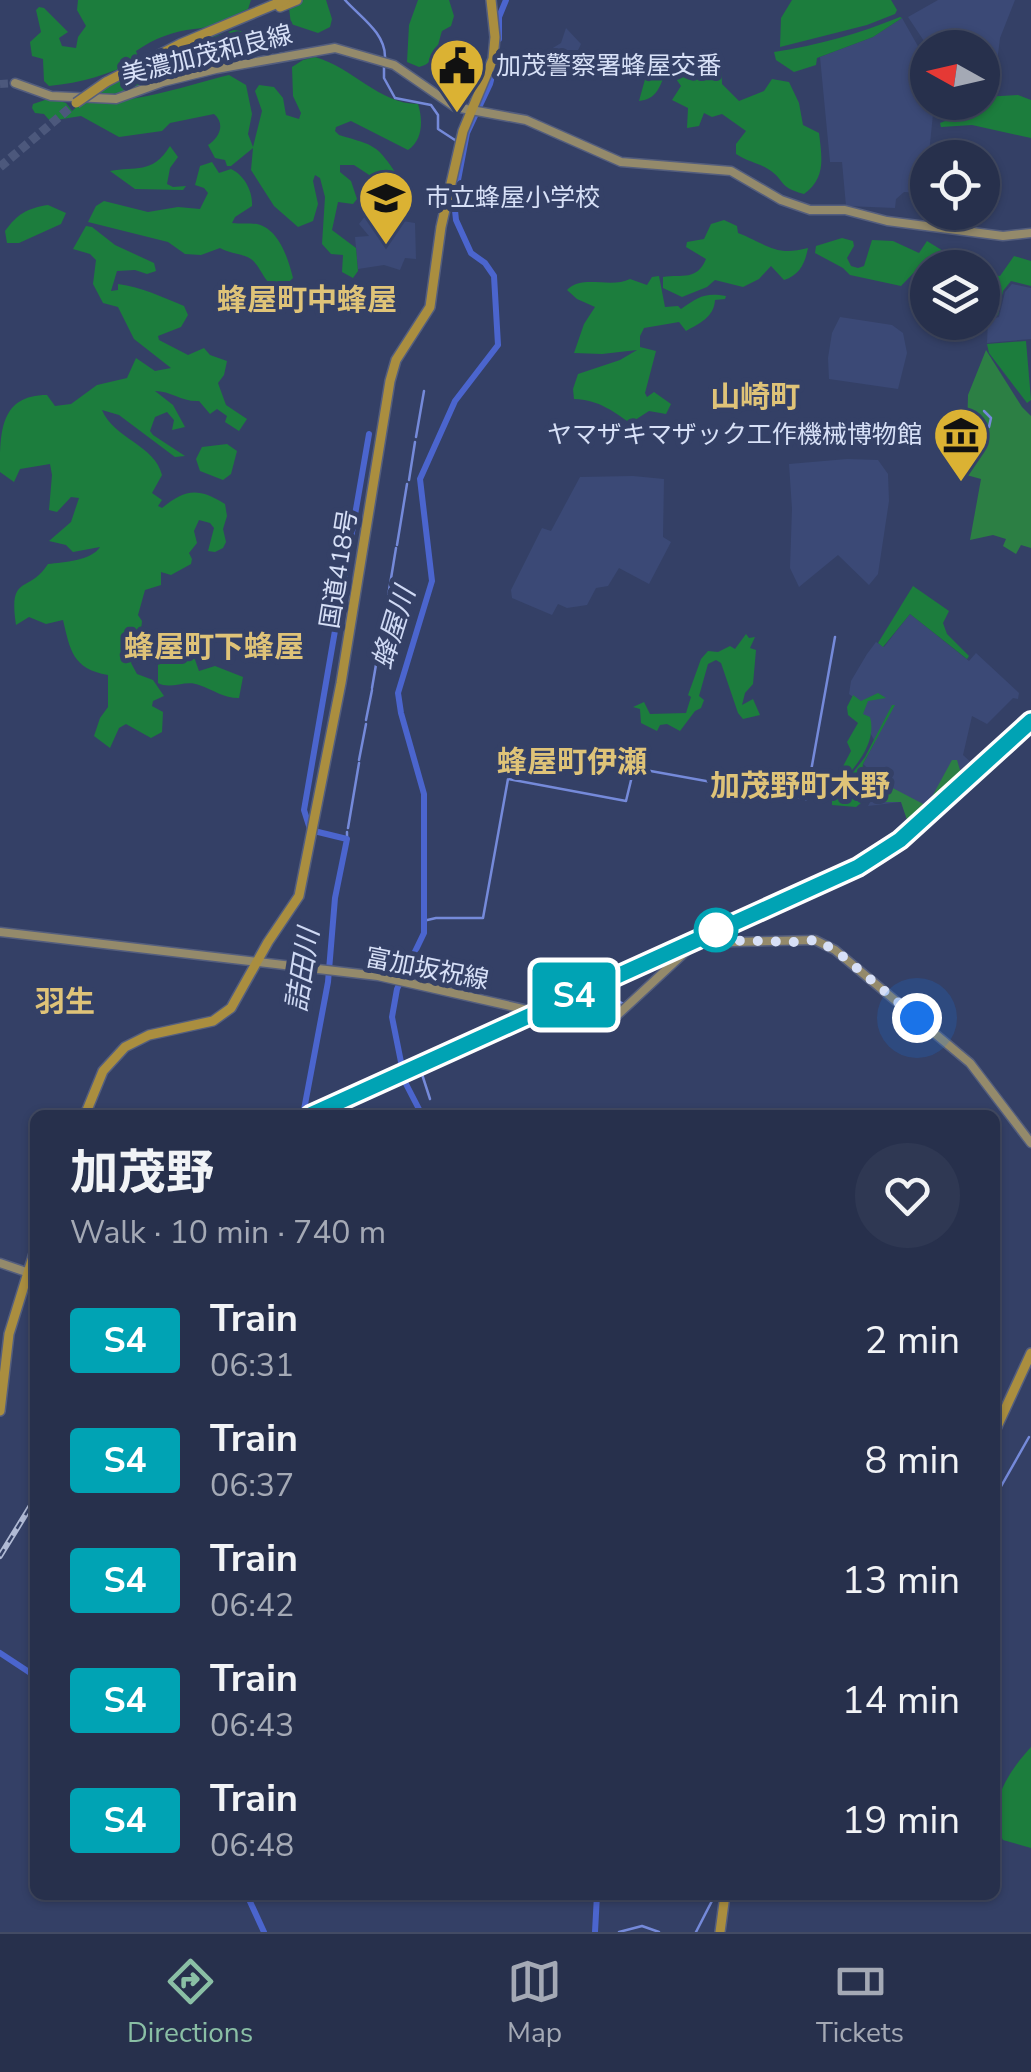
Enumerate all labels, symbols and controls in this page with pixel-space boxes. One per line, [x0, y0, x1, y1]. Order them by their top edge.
street label: 美濃加茂和良線 [118, 17, 296, 93]
north arrow [910, 30, 1000, 120]
map controls [910, 30, 1000, 340]
public building icon: 加茂警察署蜂屋交番 [427, 36, 487, 115]
place label: 加茂警察署蜂屋交番 [496, 49, 721, 83]
button: locate [910, 140, 1000, 230]
school or university icon: 市立蜂屋小学校 [356, 168, 416, 247]
place label: 市立蜂屋小学校 [425, 181, 600, 215]
button: layers [910, 250, 1000, 340]
district label: 蜂屋町中蜂屋 [217, 280, 397, 321]
district label: 山崎町 [710, 377, 800, 418]
museum icon: ヤマザキマザック工作機械博物館 [931, 405, 991, 484]
place label: ヤマザキマザック工作機械博物館 [547, 418, 922, 452]
street label: 国道418号 [313, 507, 365, 631]
water label: 蜂屋川 [364, 579, 425, 674]
district label: 蜂屋町下蜂屋 [124, 627, 304, 668]
district label: 蜂屋町伊瀬 [497, 742, 647, 783]
district label: 加茂野町木野 [710, 766, 890, 807]
unlabelled marker [695, 909, 737, 951]
water label: 詰田川 [278, 923, 329, 1014]
street label: 富加坂祝線 [362, 940, 492, 998]
line badge: S4 [529, 962, 619, 1028]
text: S4 [552, 972, 596, 1019]
district label: 羽生 [35, 982, 95, 1023]
your location [892, 993, 942, 1043]
text: 加茂野 [70, 1140, 214, 1206]
button: heart [855, 1143, 960, 1248]
text: Walk · 10 min · 740 m [70, 1211, 386, 1254]
text: Train [210, 1293, 298, 1344]
text: 2 min [865, 1315, 960, 1366]
text: S4 [103, 1317, 147, 1364]
text: 06:31 [210, 1344, 294, 1387]
text: Train [210, 1413, 298, 1464]
text: 8 min [865, 1435, 960, 1486]
text: S4 [103, 1437, 147, 1484]
text: 06:37 [210, 1464, 294, 1507]
text: Train [210, 1533, 298, 1584]
text: 13 min [842, 1555, 960, 1606]
text: S4 [103, 1557, 147, 1604]
text: 06:42 [210, 1584, 294, 1627]
text: Train [210, 1653, 298, 1704]
text: 14 min [842, 1675, 960, 1726]
text: S4 [103, 1677, 147, 1724]
text: 06:43 [210, 1704, 294, 1747]
text: Train [210, 1773, 298, 1824]
text: 19 min [842, 1795, 960, 1846]
text: S4 [103, 1797, 147, 1844]
text: 06:48 [210, 1824, 294, 1867]
tab: Directions [127, 1954, 253, 2052]
tab: Map [507, 1954, 562, 2052]
tab: Tickets [816, 1954, 904, 2052]

